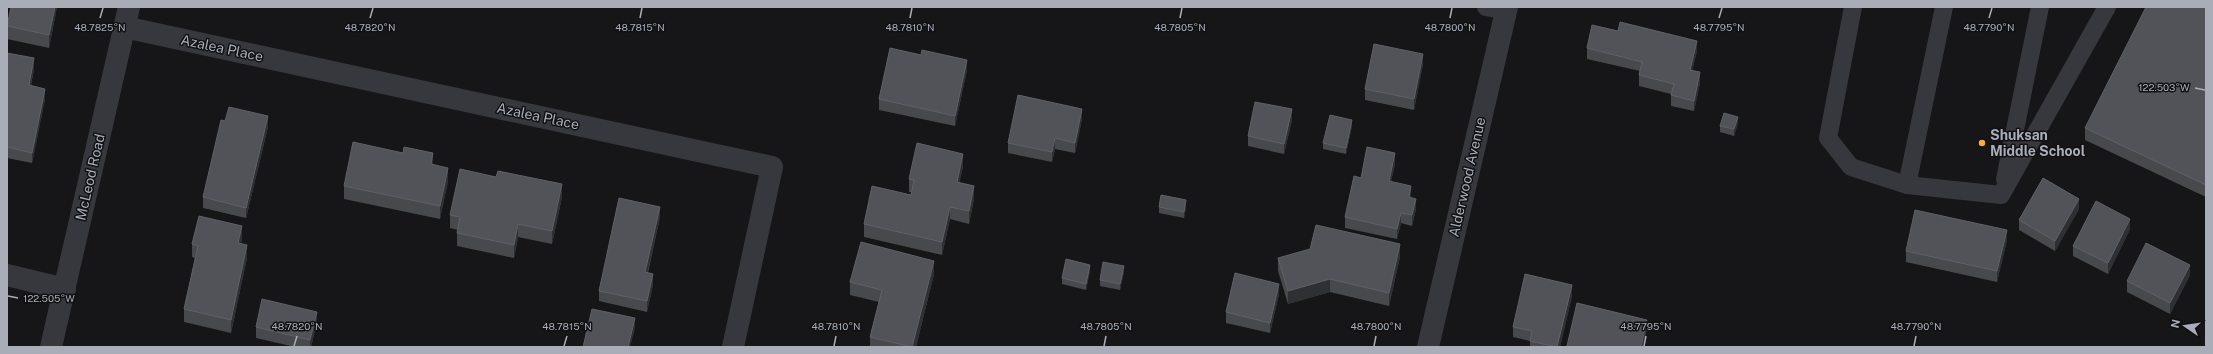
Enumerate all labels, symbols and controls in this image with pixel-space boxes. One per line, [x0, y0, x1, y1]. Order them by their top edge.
text: 48.7825°N [74, 21, 126, 33]
text: 48.7820°N [344, 21, 396, 33]
text: 48.7815°N [615, 21, 665, 33]
text: 48.7810°N [885, 21, 935, 33]
text: 48.7805°N [1154, 21, 1206, 33]
text: 48.7800°N [1424, 21, 1476, 33]
text: 48.7795°N [1693, 21, 1745, 33]
text: 48.7790°N [1964, 21, 2014, 33]
street label: Azalea Place [179, 31, 265, 65]
text: 122.503°W [2138, 81, 2190, 93]
street label: Azalea Place [495, 99, 581, 133]
street label: Alderwood Avenue [1445, 116, 1489, 238]
place label: Shuksan Middle School [1990, 127, 2086, 159]
street label: McLeod Road [72, 132, 108, 222]
marker: Shuksan Middle School [1977, 138, 1987, 148]
text: 122.505°W [23, 292, 75, 304]
north arrow [2165, 306, 2205, 346]
text: N [2168, 318, 2182, 329]
text: 48.7820°N [271, 320, 323, 332]
text: 48.7815°N [542, 320, 592, 332]
text: 48.7810°N [811, 320, 861, 332]
text: 48.7805°N [1080, 320, 1132, 332]
text: 48.7800°N [1350, 320, 1402, 332]
text: 48.7795°N [1620, 320, 1672, 332]
text: 48.7790°N [1891, 320, 1941, 332]

